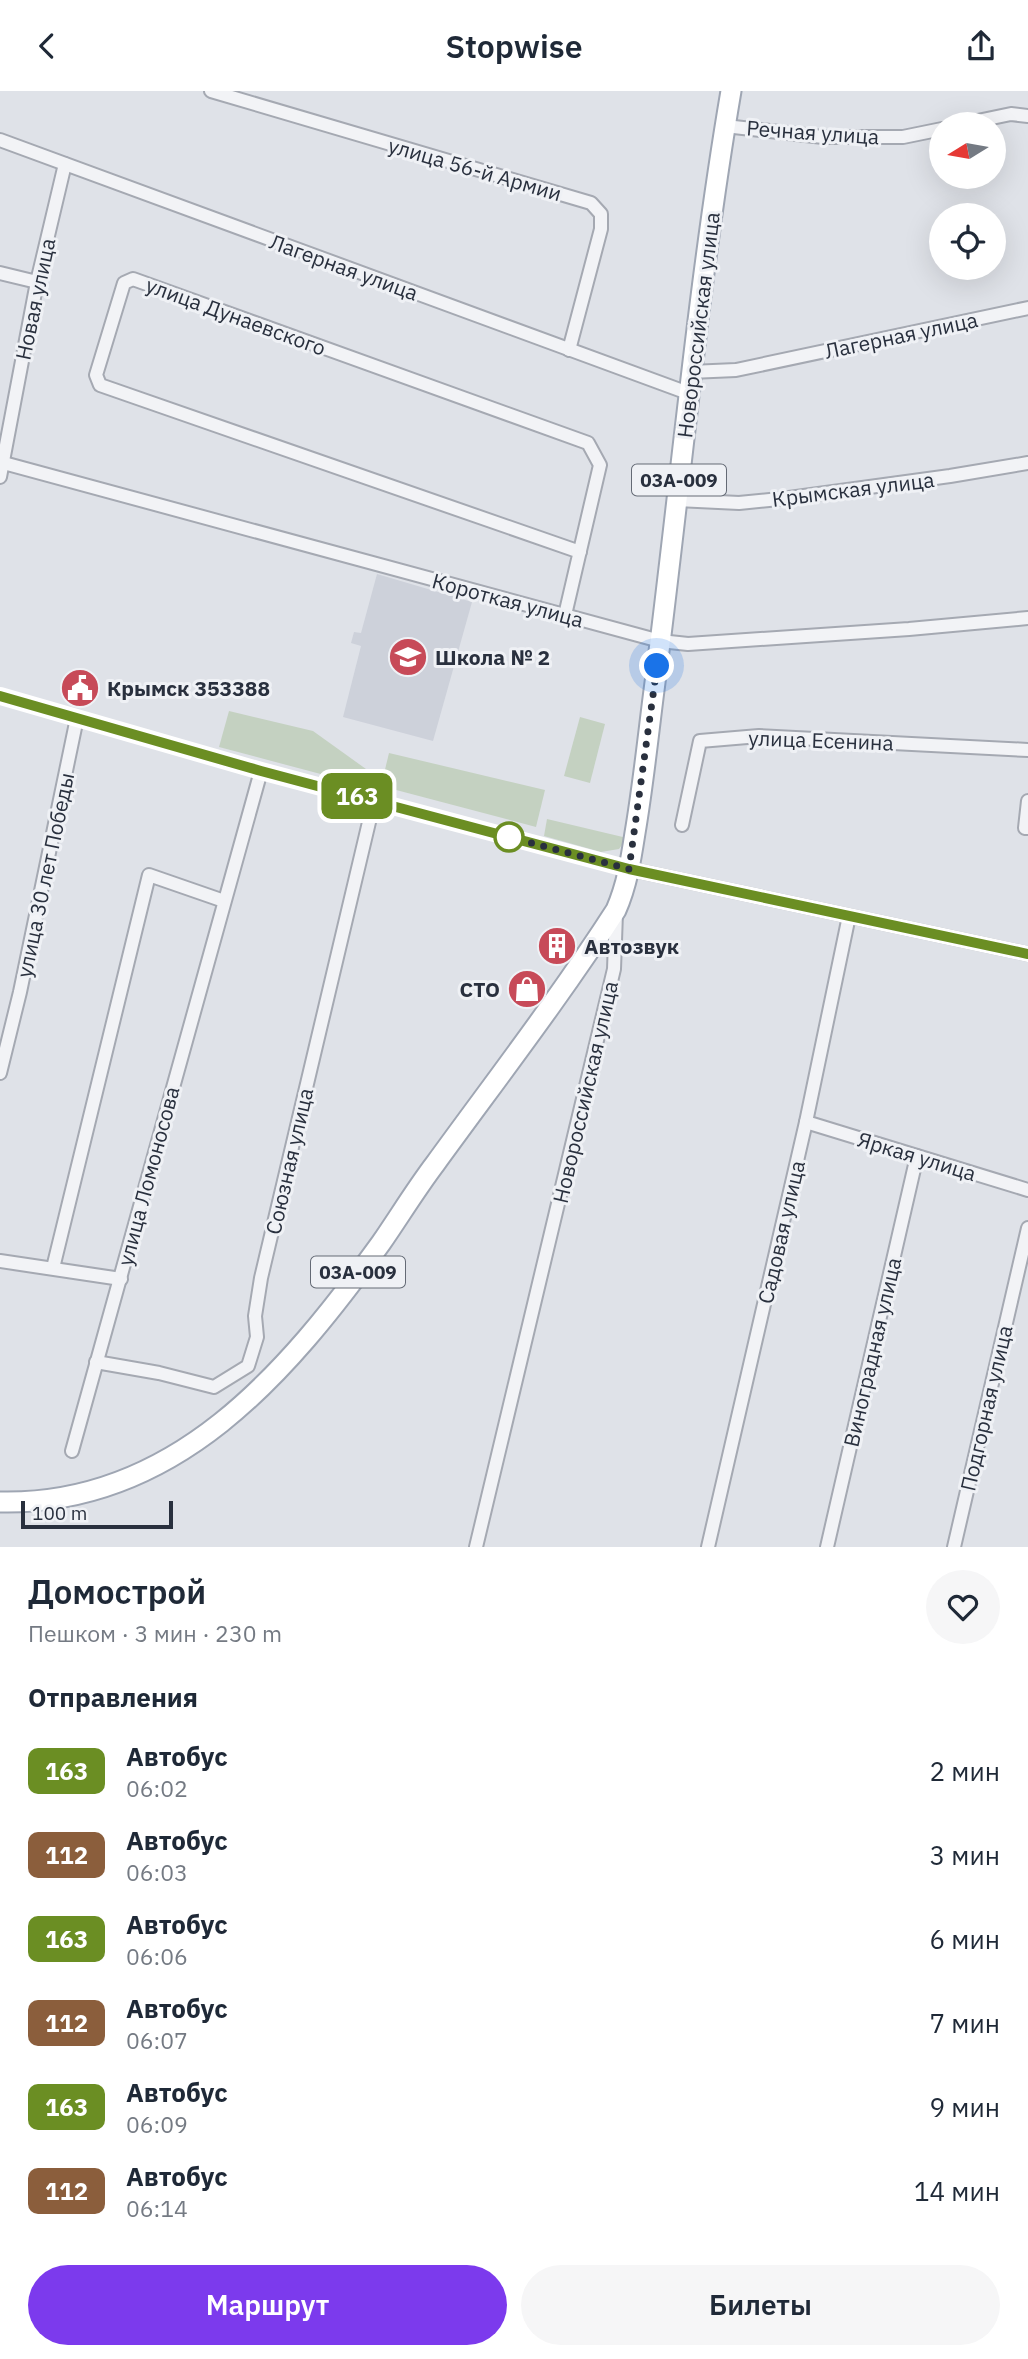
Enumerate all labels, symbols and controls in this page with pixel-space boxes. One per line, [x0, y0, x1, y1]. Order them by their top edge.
text: Stopwise [445, 25, 583, 67]
icon: back [28, 27, 66, 65]
icon: share [962, 27, 1000, 65]
north arrow [929, 112, 1006, 189]
map controls [929, 112, 1006, 280]
street label: Речная улица [746, 113, 880, 151]
street label: улица 56-й Армии [385, 131, 565, 207]
button: locate [929, 203, 1006, 280]
street label: Новороссийская улица [670, 211, 726, 439]
street label: Лагерная улица [266, 227, 422, 307]
street label: Новая улица [8, 236, 62, 362]
street label: улица Дунаевского [142, 270, 330, 362]
street label: Лагерная улица [822, 305, 980, 365]
road number: 03А-009 [632, 465, 726, 495]
street label: Крымская улица [770, 465, 936, 513]
street label: Короткая улица [429, 566, 587, 634]
school or university icon: Школа № 2 [387, 636, 429, 678]
place label: Школа № 2 [435, 643, 550, 671]
your location [639, 648, 674, 683]
public building icon: Крымск 353388 [59, 667, 101, 709]
place label: Крымск 353388 [107, 674, 270, 702]
street label: улица Есенина [748, 723, 894, 757]
street label: улица 30 лет Победы [10, 770, 80, 980]
line badge: 163 [317, 773, 397, 819]
text: 163 [335, 780, 379, 812]
unlabelled marker [494, 822, 524, 852]
building icon: Автозвук [536, 925, 578, 967]
place label: Автозвук [584, 932, 679, 960]
shop icon: СТО [506, 968, 548, 1010]
place label: СТО [460, 975, 500, 1003]
street label: Новороссийская улица [546, 978, 624, 1206]
street label: улица Ломоносова [111, 1083, 185, 1269]
street label: Союзная улица [259, 1085, 319, 1237]
street label: Яркая улица [854, 1125, 980, 1187]
street label: Садовая улица [751, 1158, 811, 1306]
street label: Виноградная улица [837, 1255, 907, 1449]
road number: 03А-009 [311, 1257, 405, 1287]
street label: Подгорная улица [953, 1322, 1019, 1494]
scale bar [21, 1498, 173, 1530]
text: 100 m [32, 1501, 87, 1525]
text: Домострой [28, 1570, 206, 1613]
button: heart [926, 1570, 1000, 1644]
text: Пешком · 3 мин · 230 m [28, 1618, 282, 1648]
text: Отправления [28, 1680, 198, 1714]
text: Автобус [126, 1739, 228, 1773]
text: 2 мин [930, 1754, 1000, 1788]
text: 163 [45, 1755, 88, 1787]
text: 06:02 [126, 1773, 188, 1803]
text: Автобус [126, 1823, 228, 1857]
text: 3 мин [930, 1838, 1000, 1872]
text: 112 [45, 1839, 88, 1871]
text: 06:03 [126, 1857, 188, 1887]
text: Автобус [126, 1907, 228, 1941]
text: 6 мин [930, 1922, 1000, 1956]
text: 163 [45, 1923, 88, 1955]
text: 06:06 [126, 1941, 188, 1971]
text: Автобус [126, 1991, 228, 2025]
text: 7 мин [930, 2006, 1000, 2040]
text: 112 [45, 2007, 88, 2039]
text: 06:07 [126, 2025, 188, 2055]
text: Автобус [126, 2075, 228, 2109]
text: 9 мин [930, 2090, 1000, 2124]
text: 163 [45, 2091, 88, 2123]
text: 06:09 [126, 2109, 188, 2139]
text: Автобус [126, 2159, 228, 2193]
text: 14 мин [914, 2174, 1000, 2208]
text: 112 [45, 2175, 88, 2207]
text: 06:14 [126, 2193, 188, 2223]
button: Маршрут [28, 2265, 507, 2345]
button: Билеты [521, 2265, 1000, 2345]

